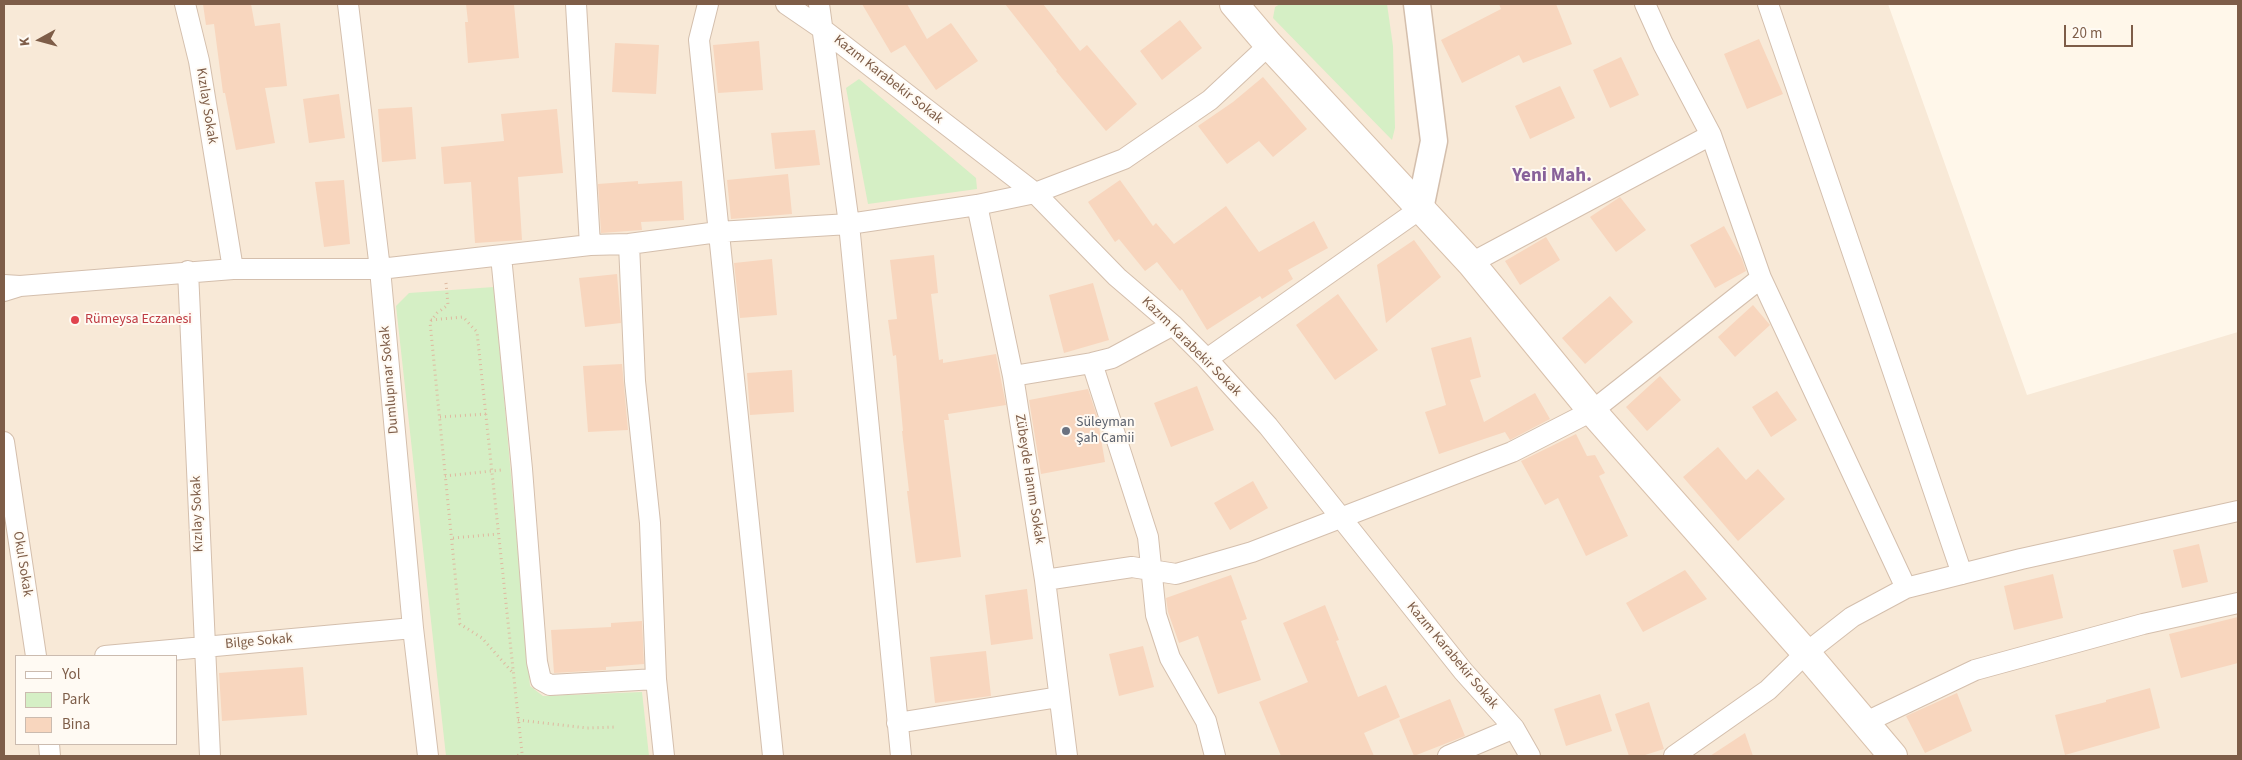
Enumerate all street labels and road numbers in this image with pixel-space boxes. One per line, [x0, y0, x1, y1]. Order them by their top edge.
street label: Kazım Karabekir Sokak [830, 32, 946, 128]
street label: Kızılay Sokak [192, 67, 220, 145]
street label: Kazım Karabekir Sokak [1138, 294, 1244, 400]
street label: Dumlupınar Sokak [377, 325, 403, 435]
street label: Zübeyde Hanım Sokak [1010, 413, 1048, 545]
street label: Kızılay Sokak [188, 475, 208, 553]
street label: Okul Sokak [9, 530, 35, 598]
street label: Kazım Karabekir Sokak [1402, 599, 1502, 713]
street label: Bilge Sokak [225, 631, 293, 653]

